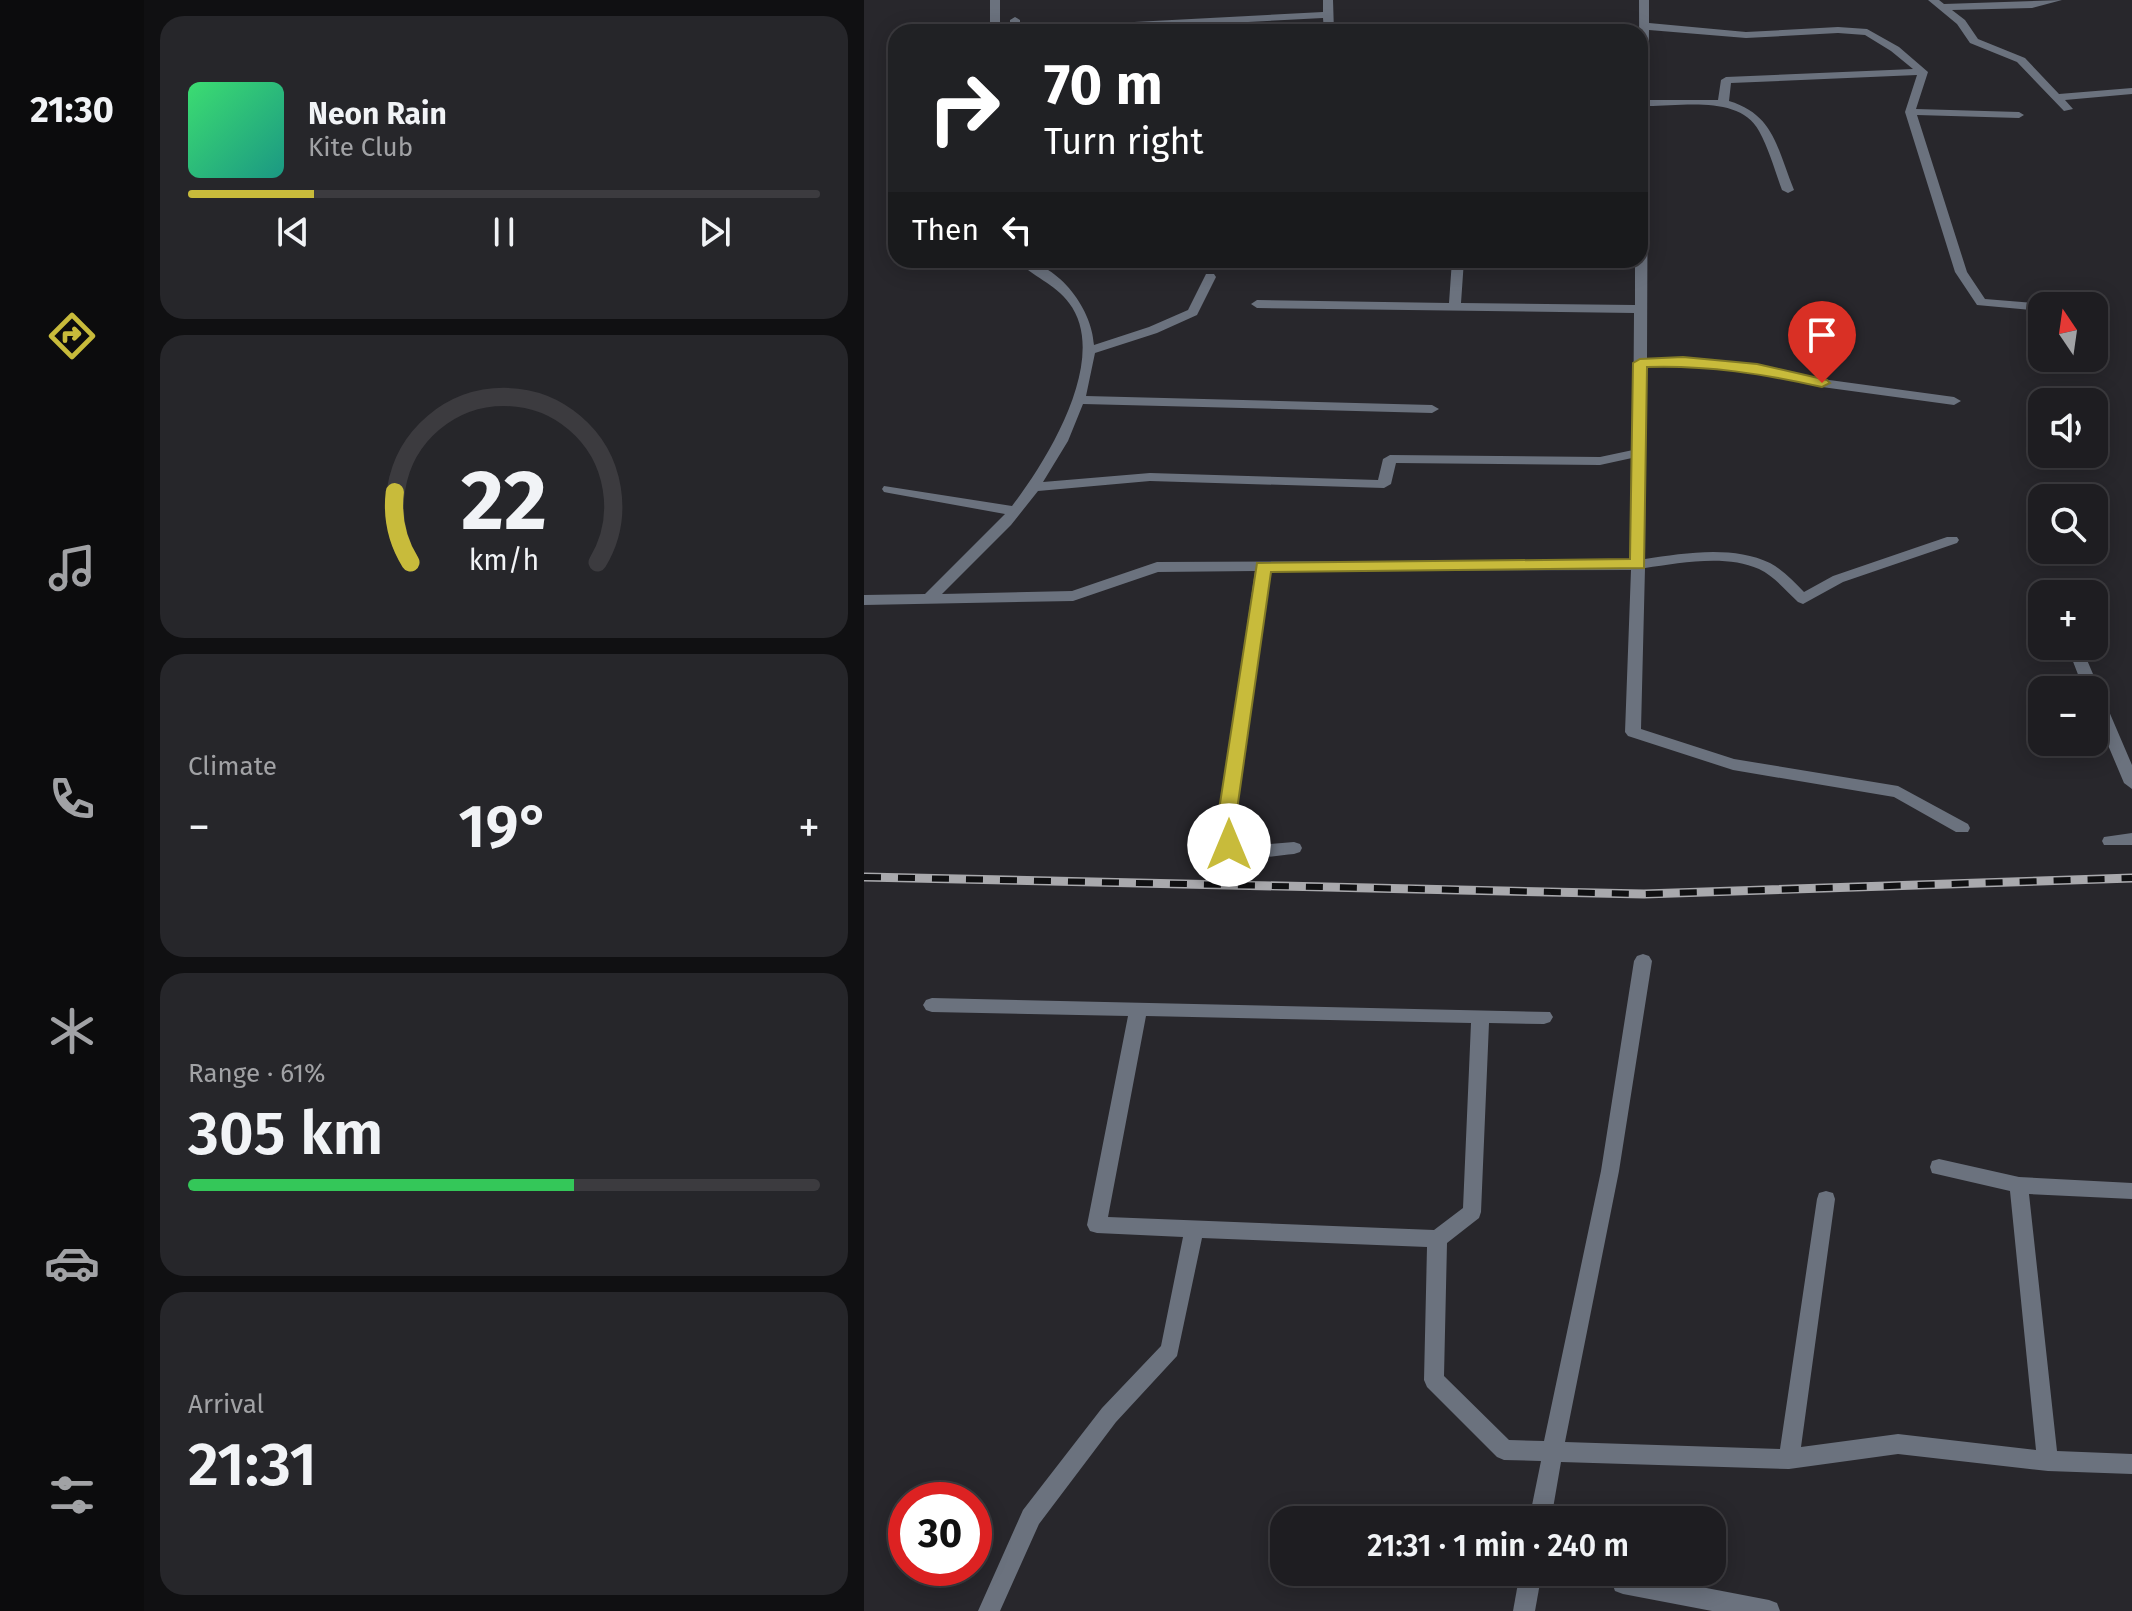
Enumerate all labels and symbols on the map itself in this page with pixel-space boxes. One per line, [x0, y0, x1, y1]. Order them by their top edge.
north arrow [2028, 292, 2108, 372]
pin [1788, 301, 1856, 383]
position arrow [1187, 803, 1271, 887]
speed limit sign: 30 [888, 1482, 992, 1586]

